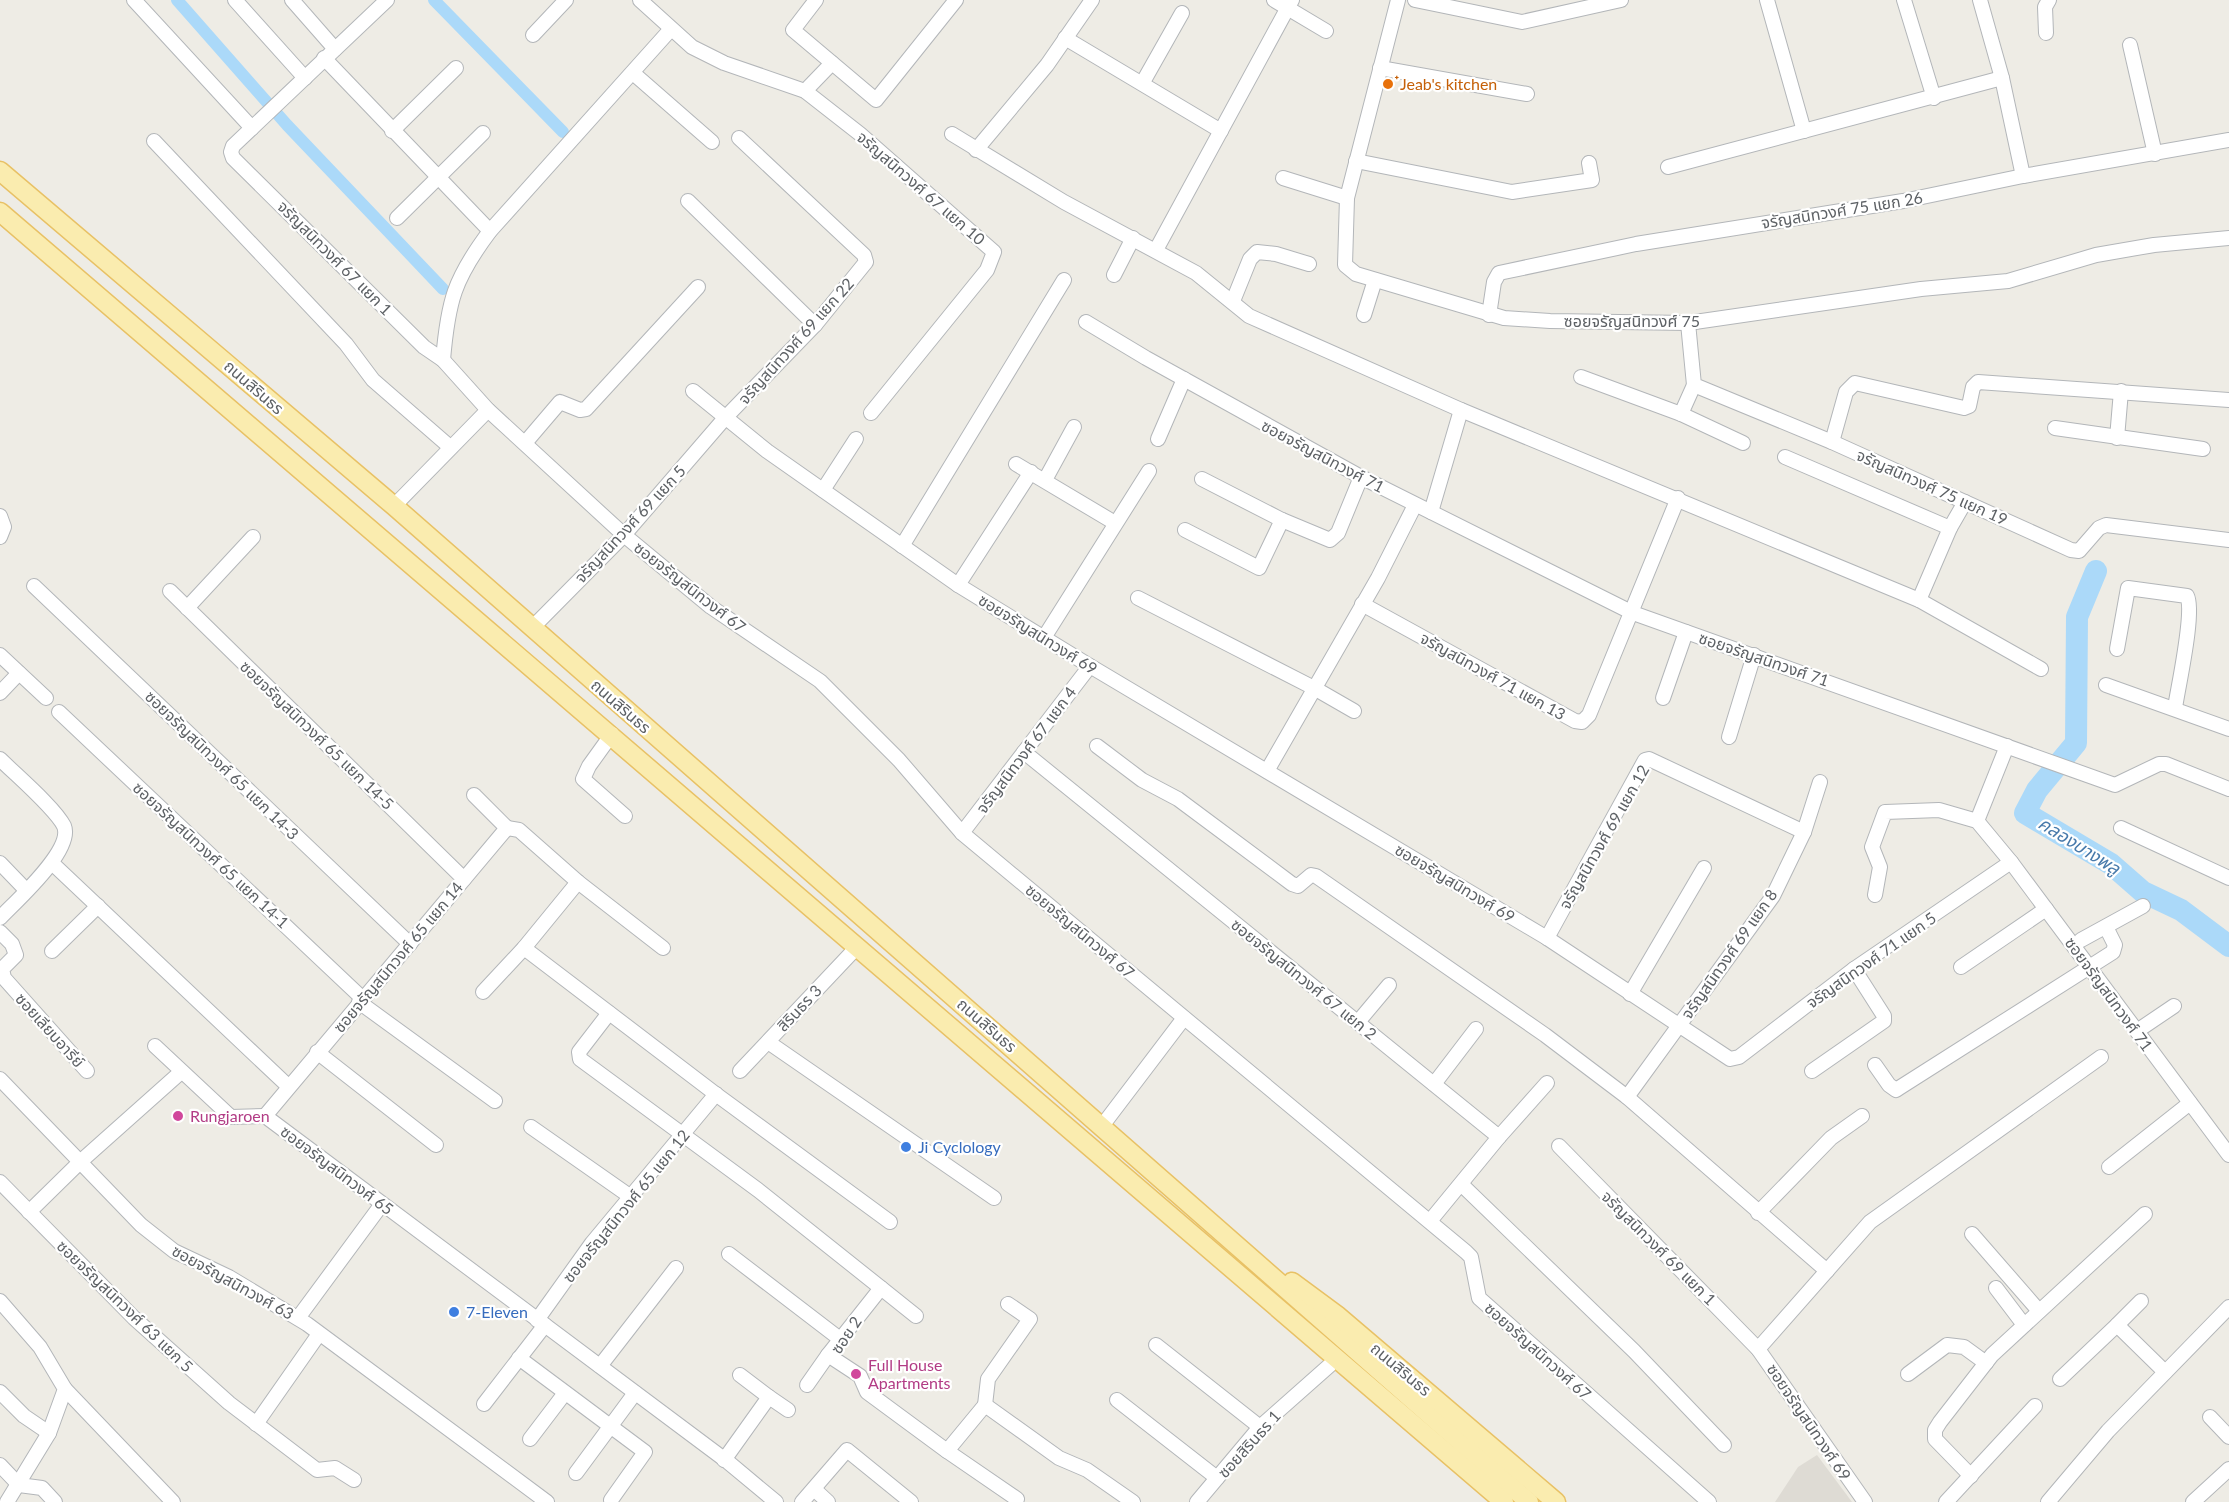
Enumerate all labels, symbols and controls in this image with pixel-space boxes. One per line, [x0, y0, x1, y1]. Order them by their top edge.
place label: ๋Jeab's kitchen [1394, 74, 1497, 93]
marker: ๋Jeab's kitchen [1381, 77, 1395, 91]
street label: จรัญสนิทวงศ์ 67 แยก 10 [854, 127, 989, 248]
street label: จรัญสนิทวงศ์ 75 แยก 26 [1760, 187, 1924, 232]
street label: จรัญสนิทวงศ์ 67 แยก 1 [274, 197, 396, 319]
street label: จรัญสนิทวงศ์ 69 แยก 22 [734, 274, 857, 408]
street label: ซอยจรัญสนิทวงศ์ 75 [1564, 311, 1700, 330]
street label: ถนนสิรินธร [221, 356, 288, 418]
street label: ซอยจรัญสนิทวงศ์ 71 [1259, 415, 1388, 496]
street label: จรัญสนิทวงศ์ 75 แยก 19 [1854, 445, 2011, 528]
street label: จรัญสนิทวงศ์ 69 แยก 5 [570, 461, 689, 586]
street label: ซอยจรัญสนิทวงศ์ 67 [631, 537, 750, 636]
street label: ซอยจรัญสนิทวงศ์ 69 [975, 589, 1101, 678]
street label: ซอยจรัญสนิทวงศ์ 71 [1697, 627, 1832, 690]
street label: จรัญสนิทวงศ์ 71 แยก 13 [1417, 628, 1569, 723]
street label: ซอยจรัญสนิทวงศ์ 65 แยก 14-5 [237, 656, 398, 813]
street label: ถนนสิรินธร [588, 675, 655, 737]
street label: จรัญสนิทวงศ์ 67 แยก 4 [972, 683, 1080, 817]
street label: ซอยจรัญสนิทวงศ์ 65 แยก 14-3 [142, 686, 303, 843]
street label: จรัญสนิทวงศ์ 69 แยก 12 [1555, 761, 1653, 912]
street label: ซอยจรัญสนิทวงศ์ 65 แยก 14-1 [130, 777, 293, 932]
water label: คลองบางพลู [2034, 811, 2125, 880]
street label: ซอยจรัญสนิทวงศ์ 69 [1392, 839, 1519, 926]
street label: ซอยจรัญสนิทวงศ์ 65 แยก 14 [329, 877, 466, 1036]
street label: ซอยจรัญสนิทวงศ์ 67 [1022, 880, 1139, 982]
street label: จรัญสนิทวงศ์ 69 แยก 8 [1677, 885, 1781, 1022]
street label: จรัญสนิทวงศ์ 71 แยก 5 [1802, 908, 1939, 1012]
street label: ซอยจรัญสนิทวงศ์ 67 แยก 2 [1228, 914, 1381, 1043]
street label: ซอยจรัญสนิทวงศ์ 71 [2062, 933, 2157, 1054]
street label: สิรินธร 3 [772, 980, 825, 1035]
street label: ซอยเลียบอารีย์ [12, 989, 89, 1071]
street label: ถนนสิรินธร [954, 994, 1021, 1056]
place label: Rungjaroen [190, 1106, 270, 1125]
marker: Rungjaroen [171, 1109, 185, 1123]
street label: ซอยจรัญสนิทวงศ์ 65 [277, 1121, 397, 1218]
street label: ซอยจรัญสนิทวงศ์ 65 แยก 12 [558, 1126, 693, 1286]
place label: Ji Cyclology [918, 1137, 1002, 1156]
marker: Ji Cyclology [899, 1140, 913, 1154]
street label: จรัญสนิทวงศ์ 69 แยก 1 [1598, 1187, 1720, 1309]
street label: ซอยจรัญสนิทวงศ์ 63 แยก 5 [53, 1236, 197, 1376]
street label: ซอยจรัญสนิทวงศ์ 63 [169, 1240, 297, 1323]
street label: ซอยจรัญสนิทวงศ์ 67 [1481, 1298, 1595, 1403]
place label: 7-Eleven [466, 1302, 528, 1321]
marker: 7-Eleven [447, 1305, 461, 1319]
street label: ซอย 2 [826, 1312, 865, 1357]
street label: ถนนสิรินธร [1367, 1338, 1435, 1399]
place label: Full House Apartments [868, 1355, 950, 1392]
street label: ซอยจรัญสนิทวงศ์ 69 [1763, 1360, 1855, 1484]
marker: Full House Apartments [849, 1367, 863, 1381]
street label: ซอยสิรินธร 1 [1213, 1406, 1284, 1481]

